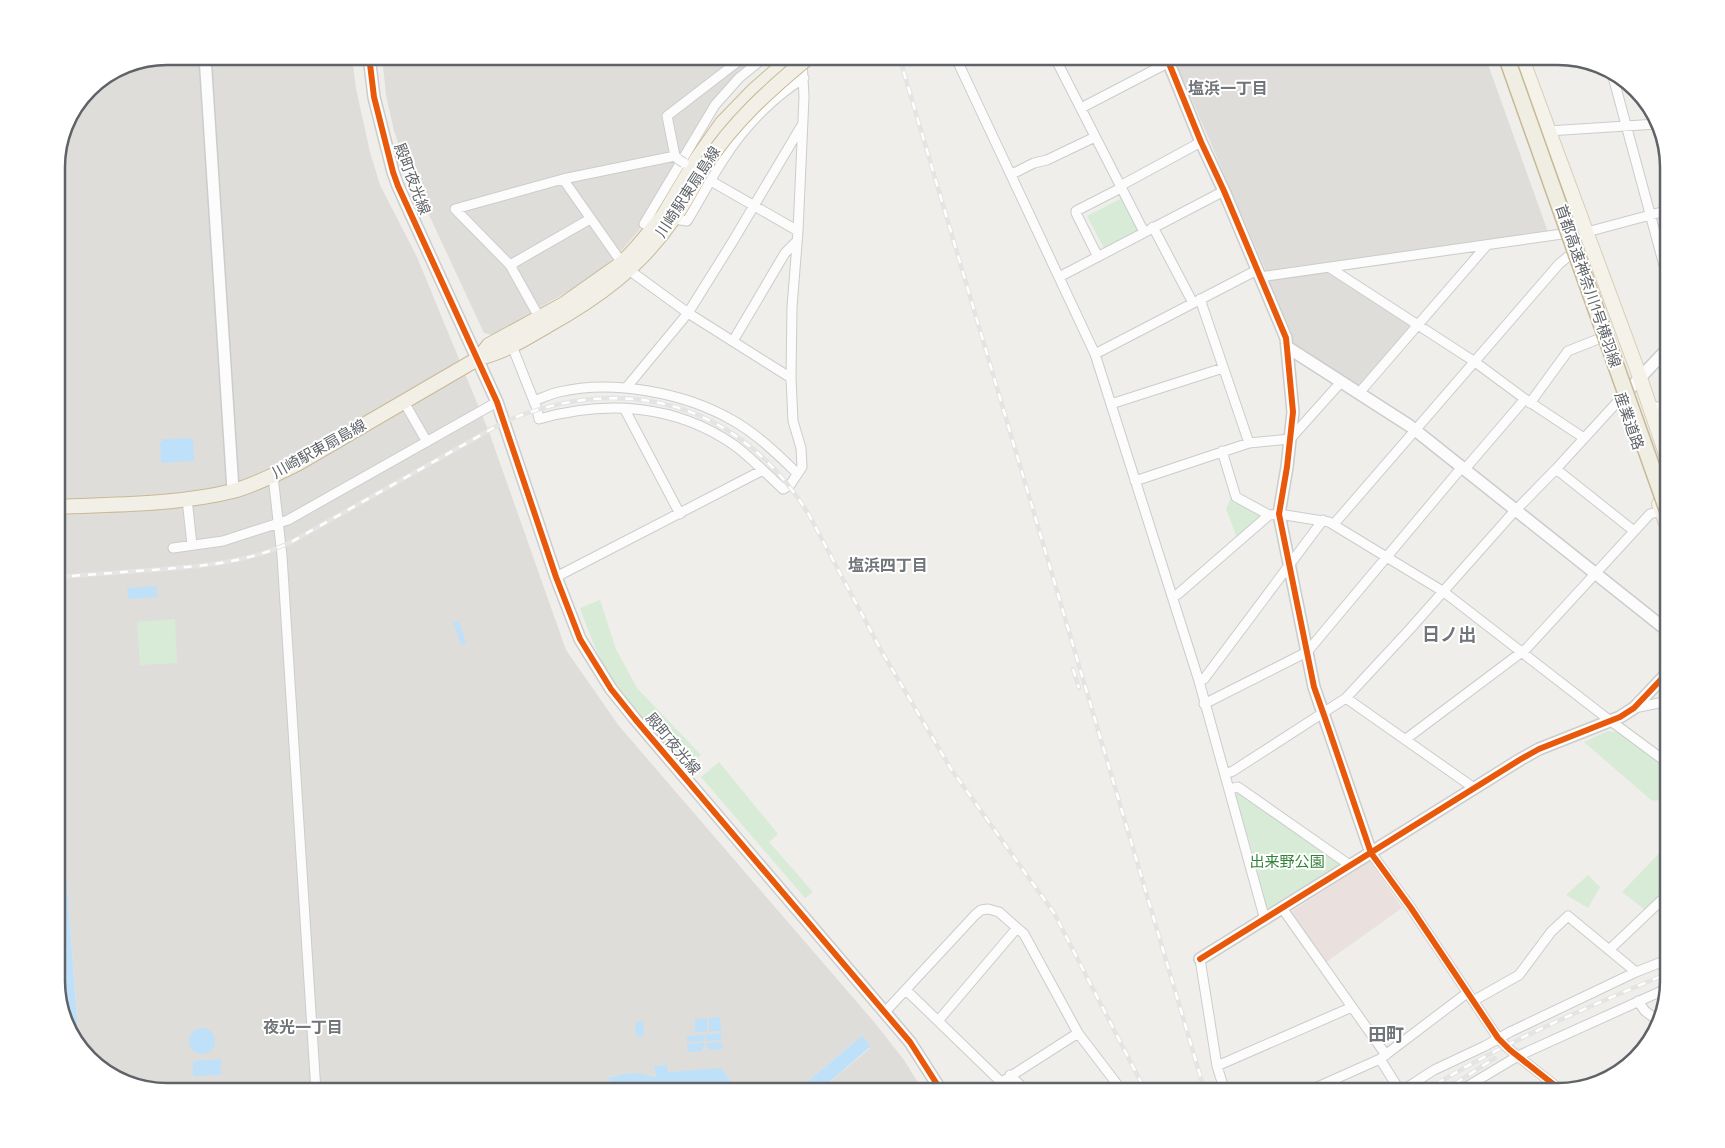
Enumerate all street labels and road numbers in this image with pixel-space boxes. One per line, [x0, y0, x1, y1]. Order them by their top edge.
street label: 殿町夜光線 [390, 140, 435, 217]
street label: 川崎駅東扇島線 [651, 143, 724, 241]
street label: 首都高速神奈川1号横羽線 [1552, 202, 1625, 370]
street label: 産業道路 [1611, 389, 1648, 452]
street label: 川崎駅東扇島線 [268, 415, 369, 482]
street label: 殿町夜光線 [642, 709, 705, 779]

